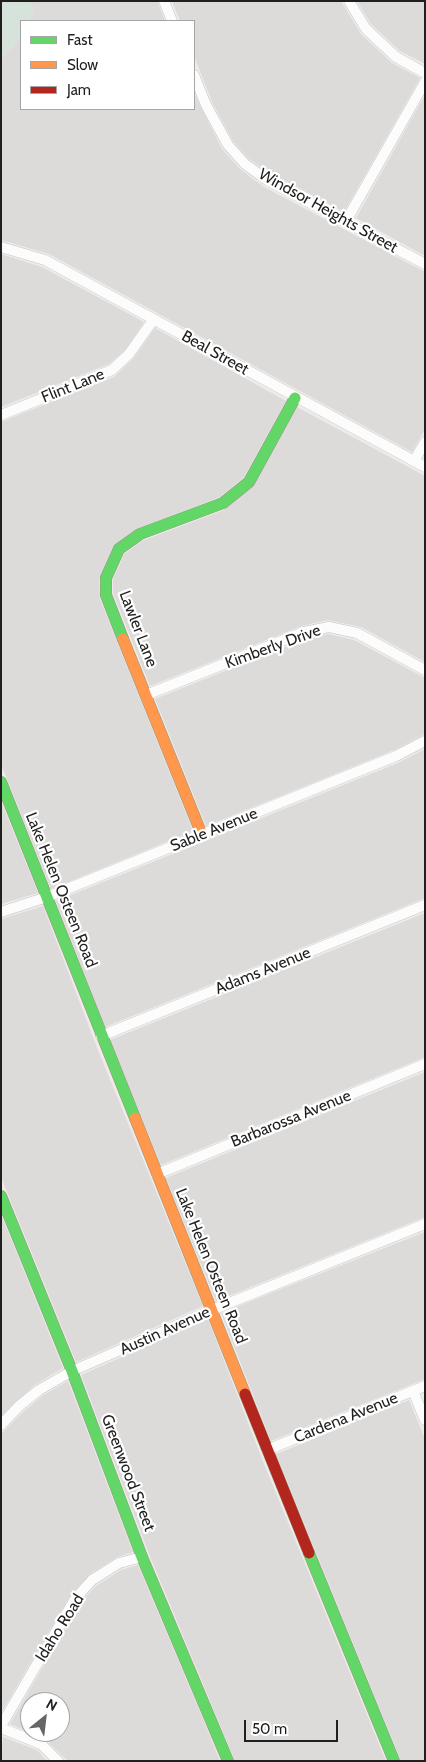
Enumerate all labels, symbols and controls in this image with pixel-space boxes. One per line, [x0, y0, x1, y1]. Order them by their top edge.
legend [20, 20, 195, 110]
text: Fast [67, 31, 92, 49]
text: Slow [67, 56, 98, 74]
text: Jam [67, 81, 91, 99]
street label: Windsor Heights Street [255, 165, 401, 257]
street label: Beal Street [178, 327, 252, 379]
street label: Flint Lane [39, 365, 107, 407]
street label: Lawler Lane [115, 588, 161, 670]
street label: Kimberly Drive [223, 621, 323, 673]
street label: Sable Avenue [168, 804, 260, 856]
street label: Lake Helen Osteen Road [21, 810, 101, 970]
street label: Adams Avenue [212, 943, 314, 999]
street label: Barbarossa Avenue [228, 1086, 354, 1152]
street label: Lake Helen Osteen Road [171, 1186, 251, 1346]
street label: Austin Avenue [117, 1303, 213, 1359]
street label: Cardena Avenue [291, 1388, 401, 1448]
street label: Greenwood Street [97, 1412, 159, 1534]
street label: Idaho Road [32, 1591, 88, 1665]
north arrow [20, 1692, 70, 1742]
text: N [43, 1694, 60, 1715]
scale bar [246, 1710, 340, 1742]
text: 50 m [252, 1720, 287, 1738]

